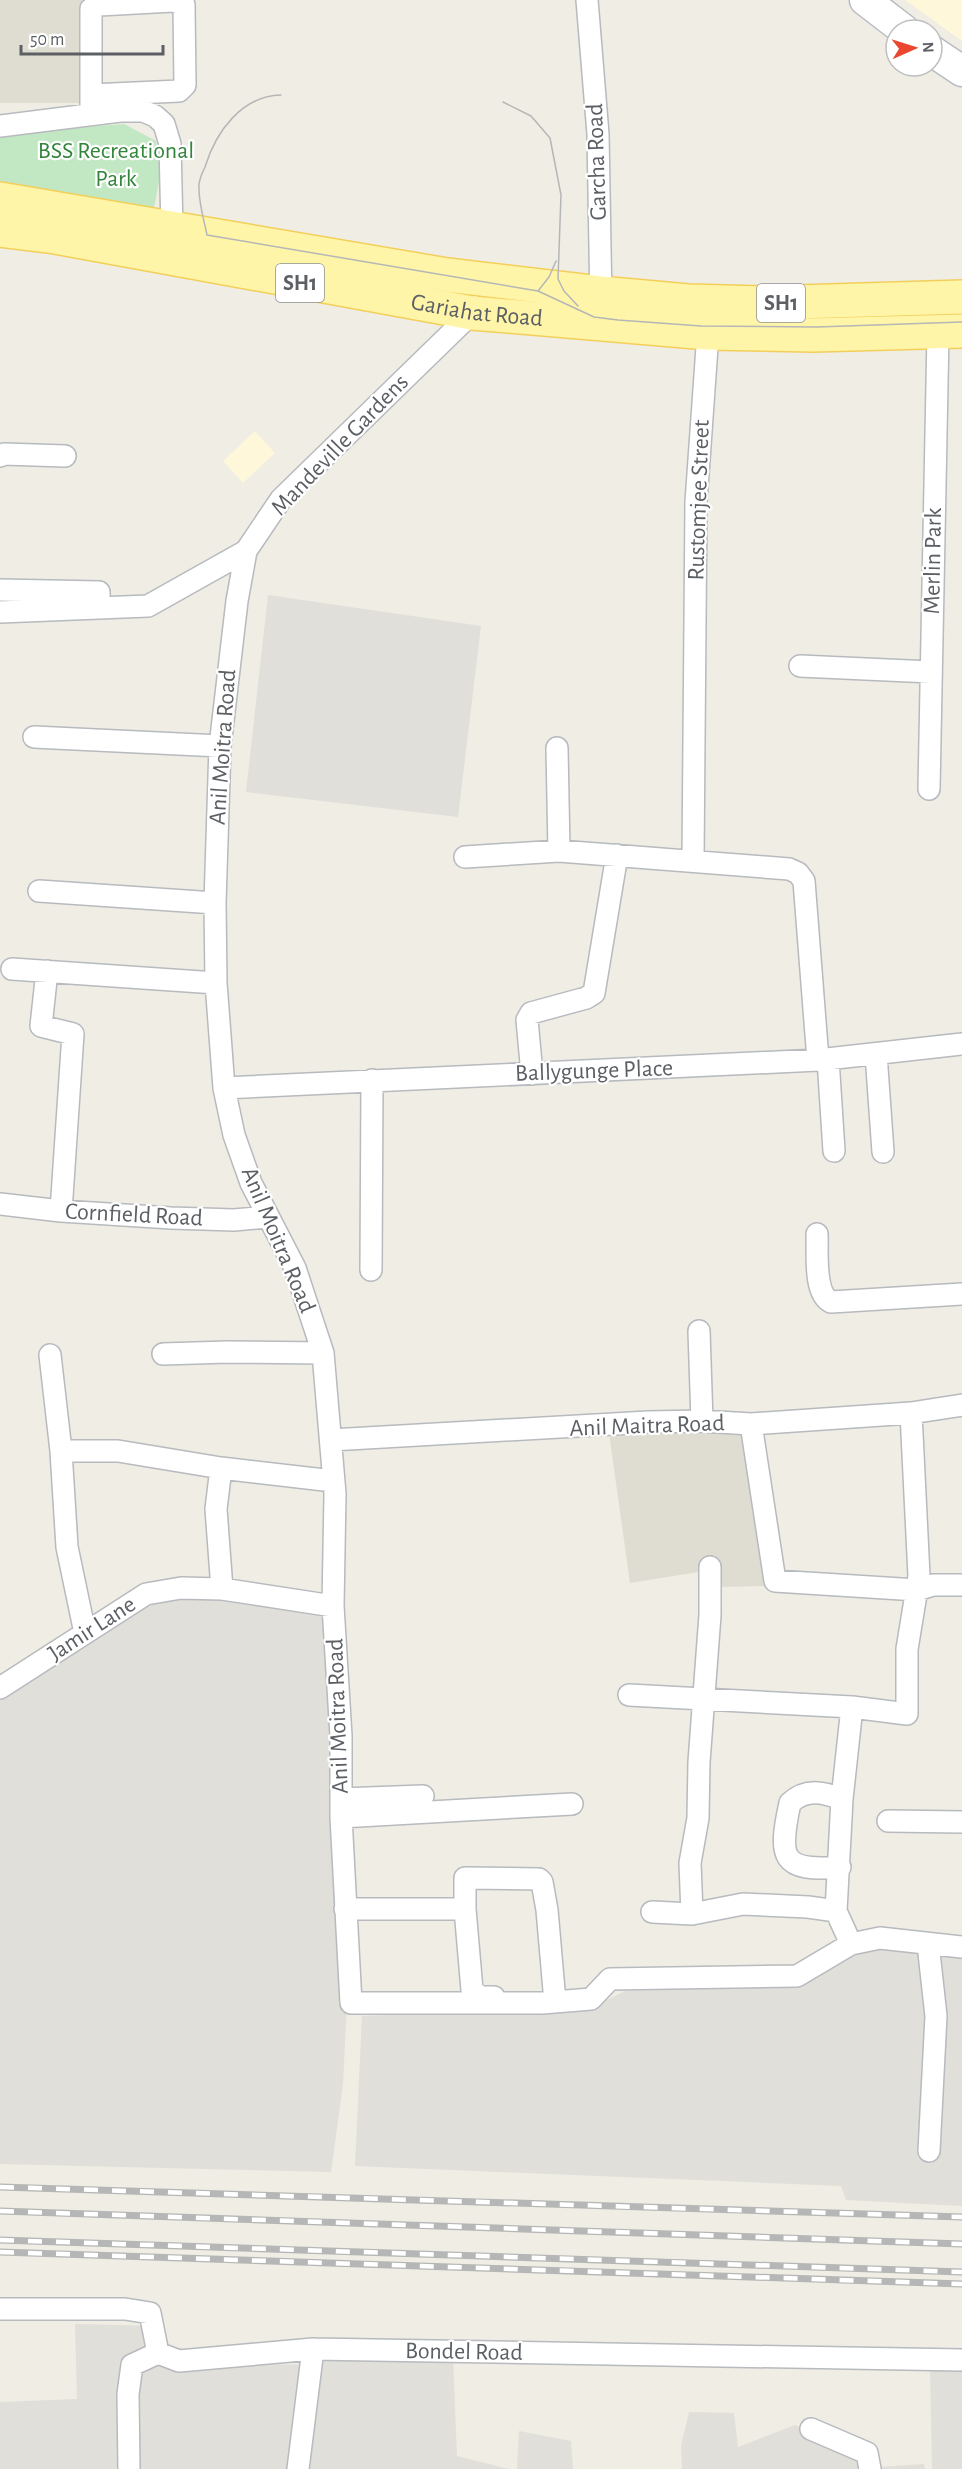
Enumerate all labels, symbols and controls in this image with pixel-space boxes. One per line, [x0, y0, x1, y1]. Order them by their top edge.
scale bar [21, 18, 164, 56]
north arrow [884, 18, 944, 78]
text: 50 m [30, 31, 64, 49]
text: N [920, 41, 936, 53]
street label: Garcha Road [583, 103, 611, 221]
park label: BSS Recreational Park [38, 139, 194, 191]
road number: SH1 [276, 264, 324, 302]
road number: SH1 [757, 284, 805, 322]
street label: Gariahat Road [409, 290, 544, 331]
street label: Mandeville Gardens [267, 370, 413, 520]
street label: Rustomjee Street [684, 419, 714, 581]
street label: Merlin Park [920, 507, 946, 615]
street label: Anil Moitra Road [206, 668, 240, 826]
street label: Ballygunge Place [515, 1056, 673, 1086]
street label: Anil Moitra Road [237, 1164, 319, 1316]
street label: Cornfield Road [65, 1199, 203, 1231]
street label: Anil Maitra Road [569, 1411, 725, 1441]
street label: Jamir Lane [44, 1592, 140, 1666]
street label: Anil Moitra Road [323, 1638, 353, 1794]
street label: Bondel Road [405, 2339, 523, 2365]

